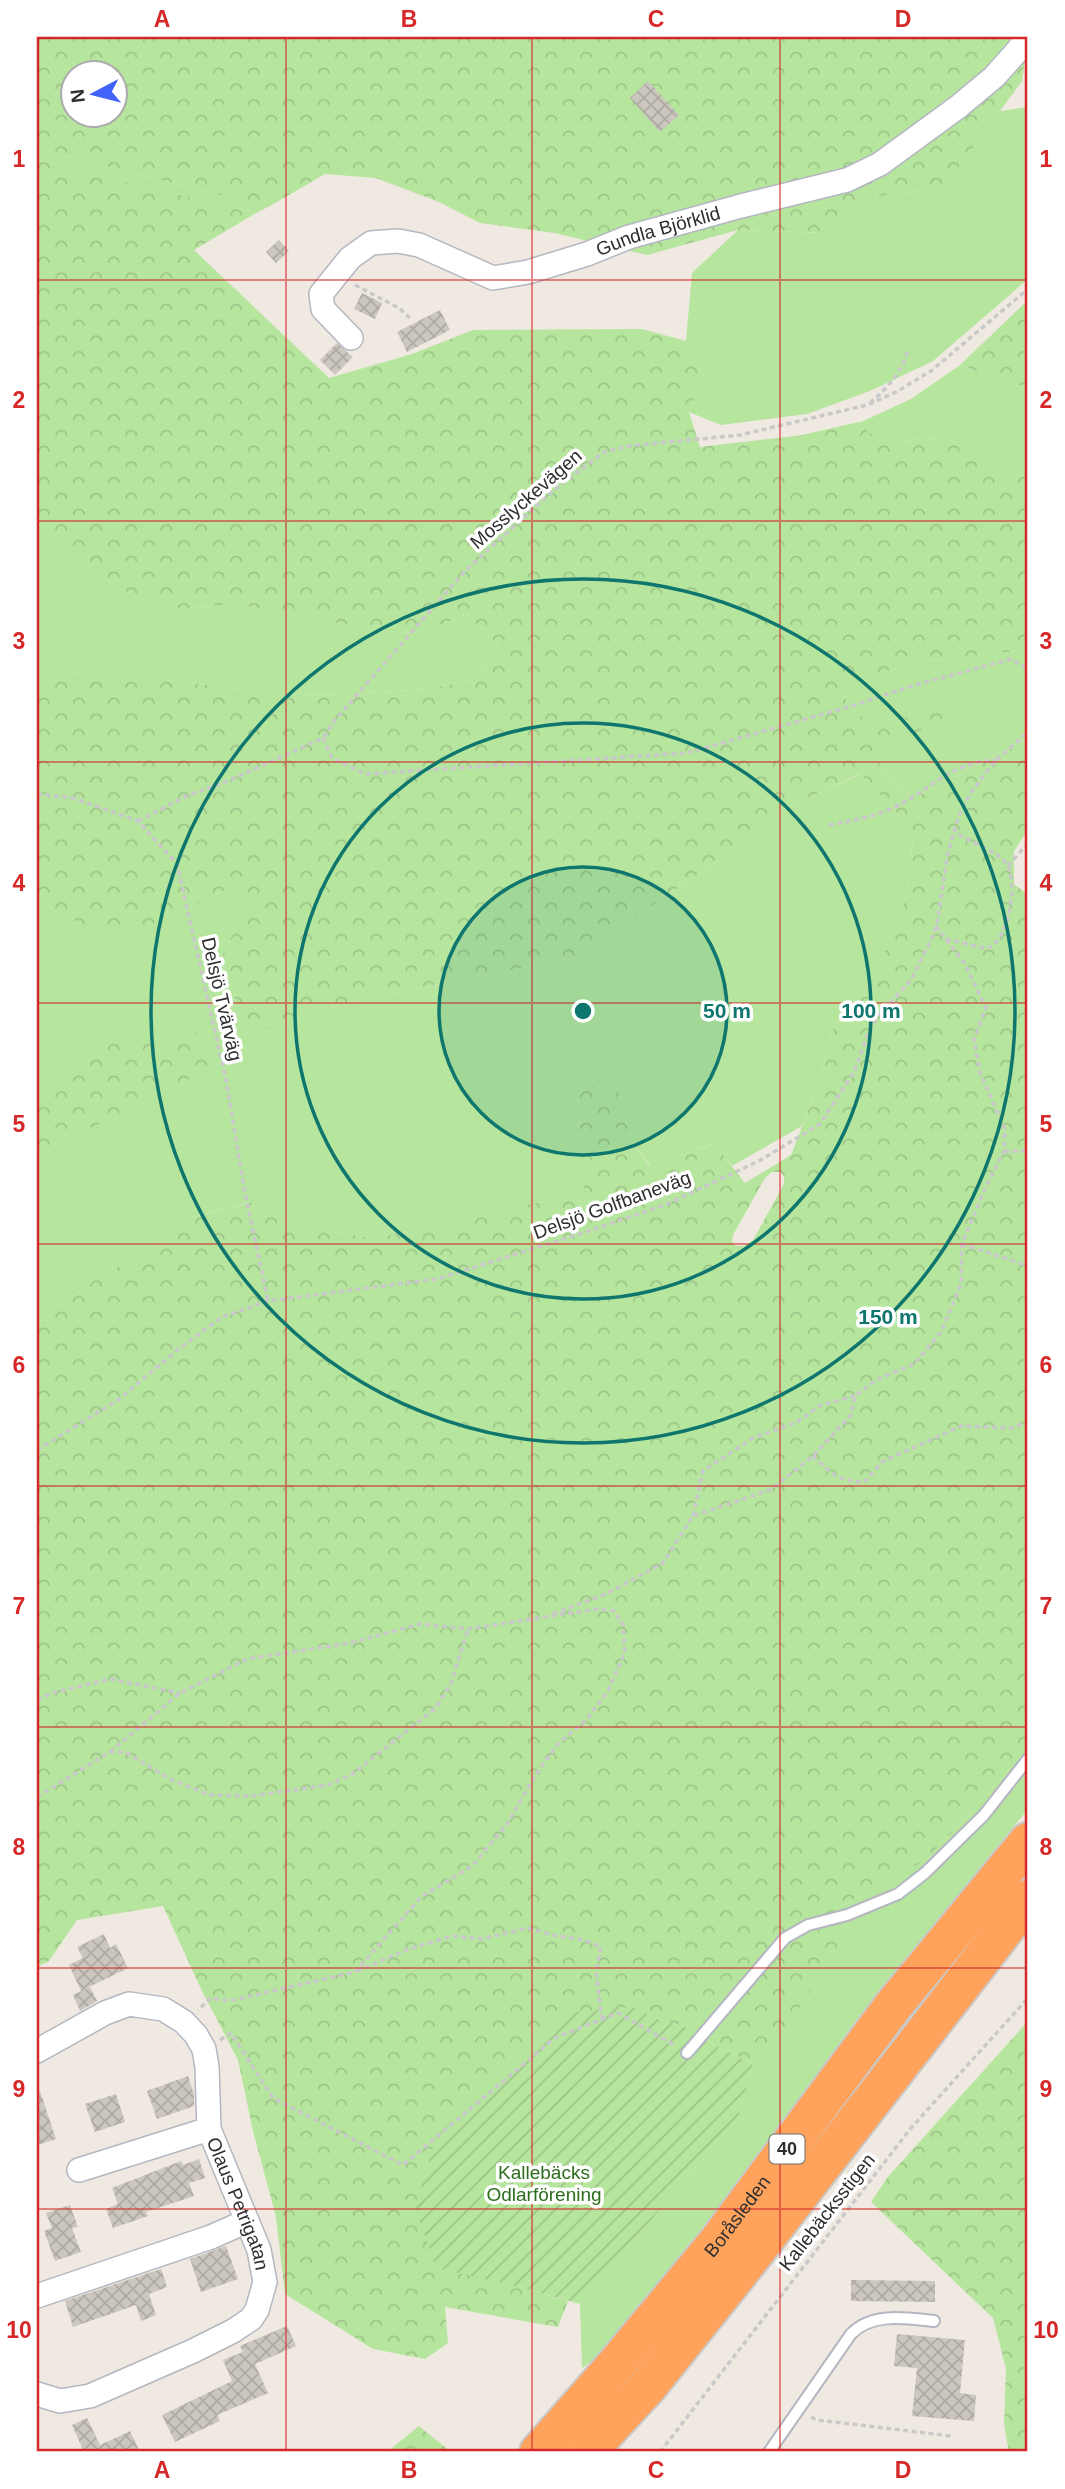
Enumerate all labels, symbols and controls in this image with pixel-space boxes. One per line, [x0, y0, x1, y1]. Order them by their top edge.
text: A [154, 6, 170, 32]
text: B [401, 6, 417, 32]
text: C [648, 6, 664, 32]
text: D [895, 6, 911, 32]
north arrow [60, 60, 130, 130]
text: N [66, 88, 89, 104]
text: 1 [13, 146, 26, 172]
text: 1 [1040, 146, 1053, 172]
street label: Gundla Björklid [593, 202, 722, 260]
text: 2 [13, 387, 25, 413]
text: 2 [1040, 387, 1052, 413]
street label: Mosslyckevägen [466, 445, 586, 553]
text: 3 [13, 628, 25, 654]
text: 3 [1040, 628, 1052, 654]
text: 4 [13, 870, 26, 896]
text: 4 [1040, 870, 1053, 896]
street label: Delsjö Tvärväg [198, 935, 246, 1063]
centre of rings [571, 999, 595, 1023]
text: 50 m [703, 999, 751, 1022]
text: 100 m [841, 999, 901, 1022]
text: 5 [13, 1111, 26, 1137]
text: 5 [1040, 1111, 1053, 1137]
street label: Delsjö Golfbaneväg [530, 1167, 694, 1243]
text: 150 m [858, 1305, 918, 1328]
text: 6 [13, 1352, 25, 1378]
text: 6 [1040, 1352, 1052, 1378]
text: 7 [13, 1593, 25, 1619]
text: 7 [1040, 1593, 1052, 1619]
text: 8 [13, 1834, 26, 1860]
text: 8 [1040, 1834, 1053, 1860]
text: 9 [13, 2076, 25, 2102]
text: 9 [1040, 2076, 1052, 2102]
street label: Olaus Petrigatan [203, 2134, 273, 2272]
road number: 40 [770, 2134, 804, 2164]
street label: Kallebäcksstigen [775, 2149, 879, 2275]
park label: Kallebäcks Odlarförening [486, 2162, 602, 2205]
street label: Boråsleden [700, 2171, 774, 2261]
text: 10 [6, 2317, 32, 2343]
text: 10 [1033, 2317, 1059, 2343]
text: A [154, 2457, 170, 2483]
text: B [401, 2457, 417, 2483]
text: C [648, 2457, 664, 2483]
text: D [895, 2457, 911, 2483]

